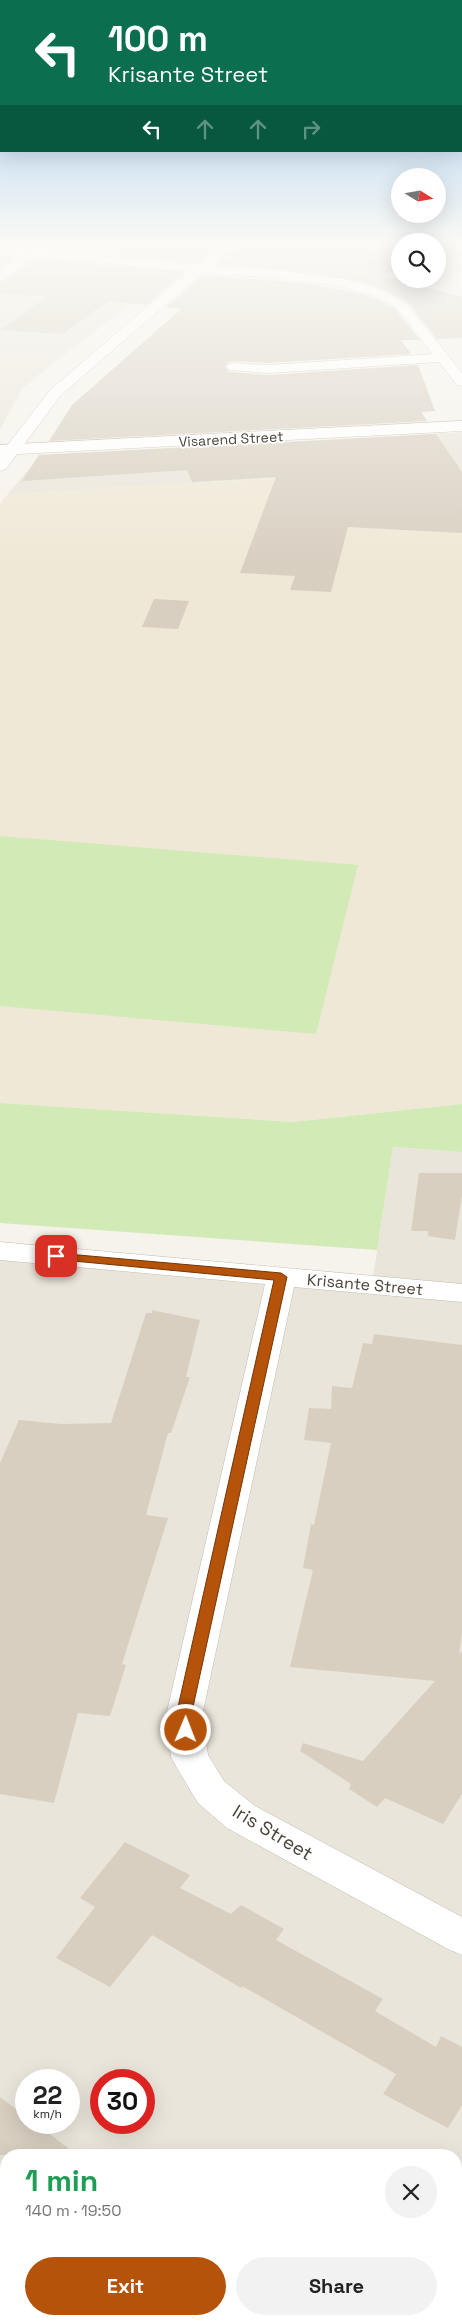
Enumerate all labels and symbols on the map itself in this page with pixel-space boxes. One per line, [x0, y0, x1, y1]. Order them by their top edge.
north arrow [391, 168, 446, 222]
street label: Visarend Street [178, 427, 284, 451]
pin [35, 1235, 77, 1277]
street label: Krisante Street [306, 1269, 424, 1300]
position arrow [159, 1703, 211, 1755]
street label: Iris Street [228, 1799, 318, 1866]
speed limit sign: 30 [90, 2069, 155, 2134]

